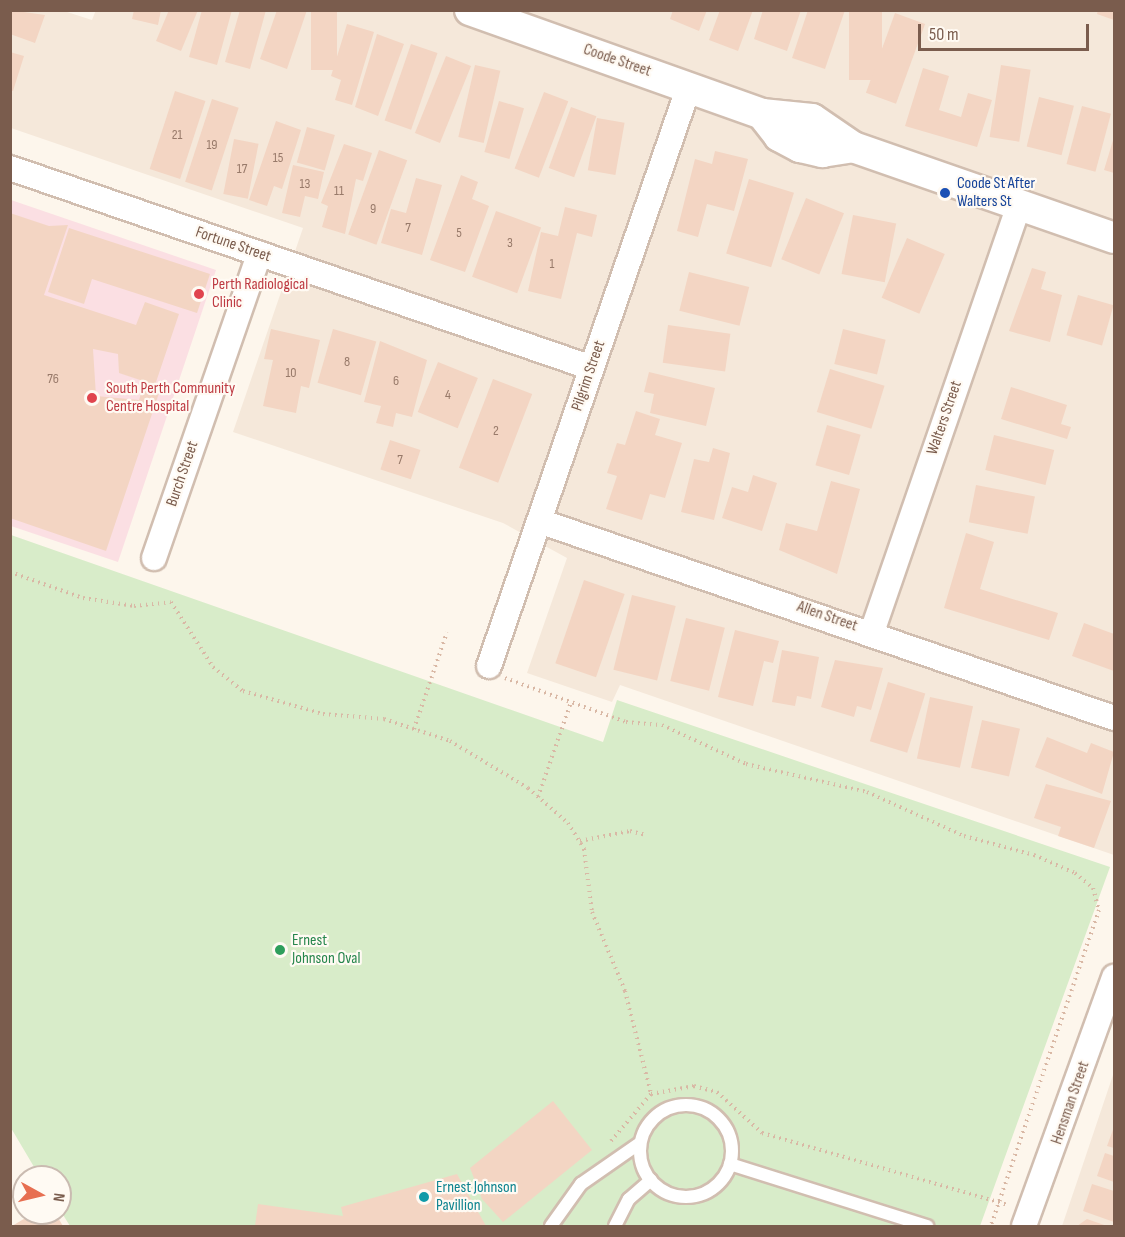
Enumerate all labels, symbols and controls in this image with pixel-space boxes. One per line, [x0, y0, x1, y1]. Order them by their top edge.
scale bar [921, 12, 1092, 50]
text: 50 m [929, 24, 959, 45]
street label: Coode Street [581, 40, 653, 82]
house number: 21 [172, 127, 182, 143]
house number: 19 [206, 137, 218, 153]
house number: 15 [273, 150, 283, 166]
house number: 17 [237, 161, 247, 177]
place label: Coode St After Walters St [957, 174, 1035, 212]
house number: 13 [300, 176, 310, 192]
house number: 11 [334, 183, 344, 199]
marker: Coode St After Walters St [938, 186, 952, 200]
house number: 9 [370, 201, 376, 217]
house number: 7 [405, 220, 411, 236]
street label: Fortune Street [193, 223, 273, 267]
house number: 5 [456, 225, 462, 241]
house number: 3 [507, 235, 513, 251]
house number: 1 [550, 256, 554, 272]
place label: Perth Radiological Clinic [212, 275, 308, 313]
marker: Perth Radiological Clinic [190, 285, 208, 303]
street label: Pilgrim Street [568, 338, 610, 414]
house number: 8 [344, 354, 350, 370]
house number: 10 [285, 365, 297, 381]
house number: 76 [47, 371, 59, 387]
house number: 6 [393, 373, 399, 389]
place label: South Perth Community Centre Hospital [106, 379, 235, 417]
street label: Walters Street [923, 379, 967, 457]
house number: 4 [445, 387, 451, 403]
marker: South Perth Community Centre Hospital [83, 389, 101, 407]
house number: 2 [493, 423, 499, 439]
street label: Burch Street [163, 439, 203, 509]
house number: 7 [397, 452, 403, 468]
street label: Allen Street [794, 598, 860, 636]
place label: Ernest Johnson Oval [292, 931, 360, 969]
marker: Ernest Johnson Oval [273, 943, 287, 957]
street label: Hensman Street [1048, 1059, 1094, 1147]
north arrow [12, 1165, 72, 1225]
place label: Ernest Johnson Pavillion [436, 1178, 516, 1216]
marker: Ernest Johnson Pavillion [417, 1190, 431, 1204]
text: N [48, 1192, 68, 1203]

